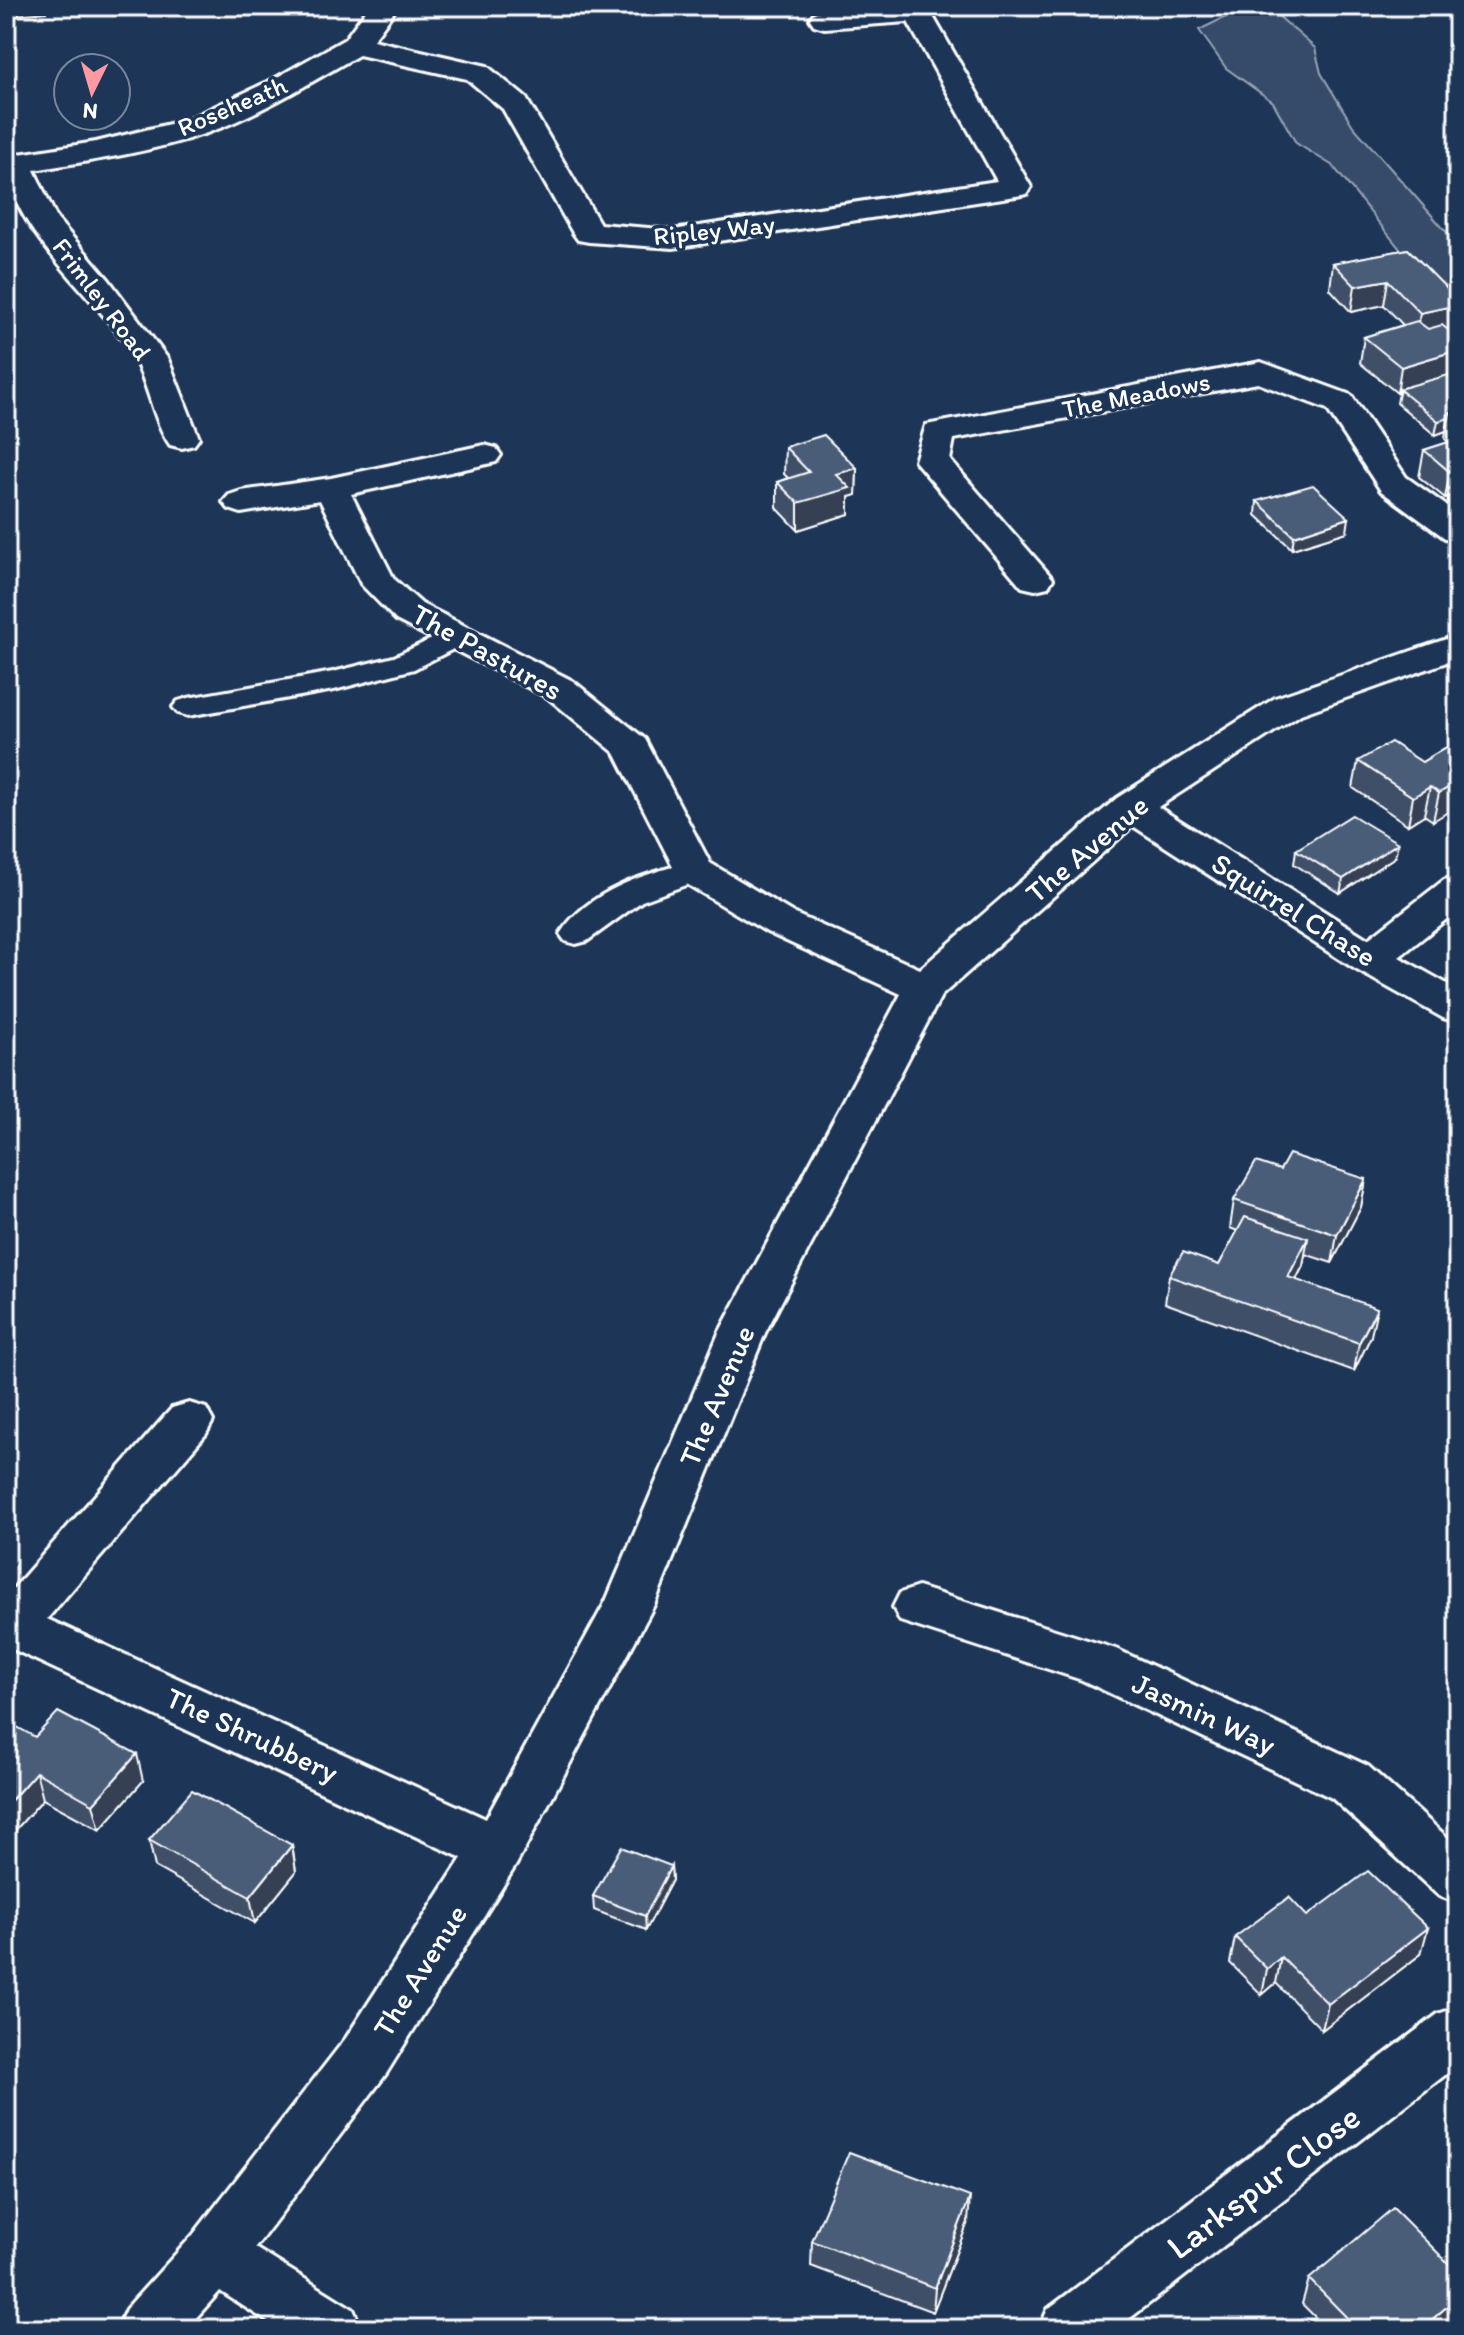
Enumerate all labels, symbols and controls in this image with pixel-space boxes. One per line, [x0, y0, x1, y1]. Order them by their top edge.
north arrow [52, 52, 132, 132]
street label: Roseheath [172, 69, 292, 143]
text: N [82, 97, 99, 126]
street label: Ripley Way [652, 208, 776, 252]
street label: Frimley Road [46, 231, 159, 367]
street label: The Meadows [1059, 365, 1213, 425]
street label: The Pastures [405, 595, 569, 708]
street label: The Avenue [1018, 786, 1156, 911]
street label: Squirrel Chase [1205, 844, 1384, 975]
street label: The Avenue [670, 1320, 763, 1472]
street label: Jasmin Way [1127, 1664, 1282, 1763]
street label: The Shrubbery [160, 1678, 344, 1791]
street label: The Avenue [364, 1898, 475, 2044]
street label: Larkspur Close [1158, 2095, 1368, 2268]

